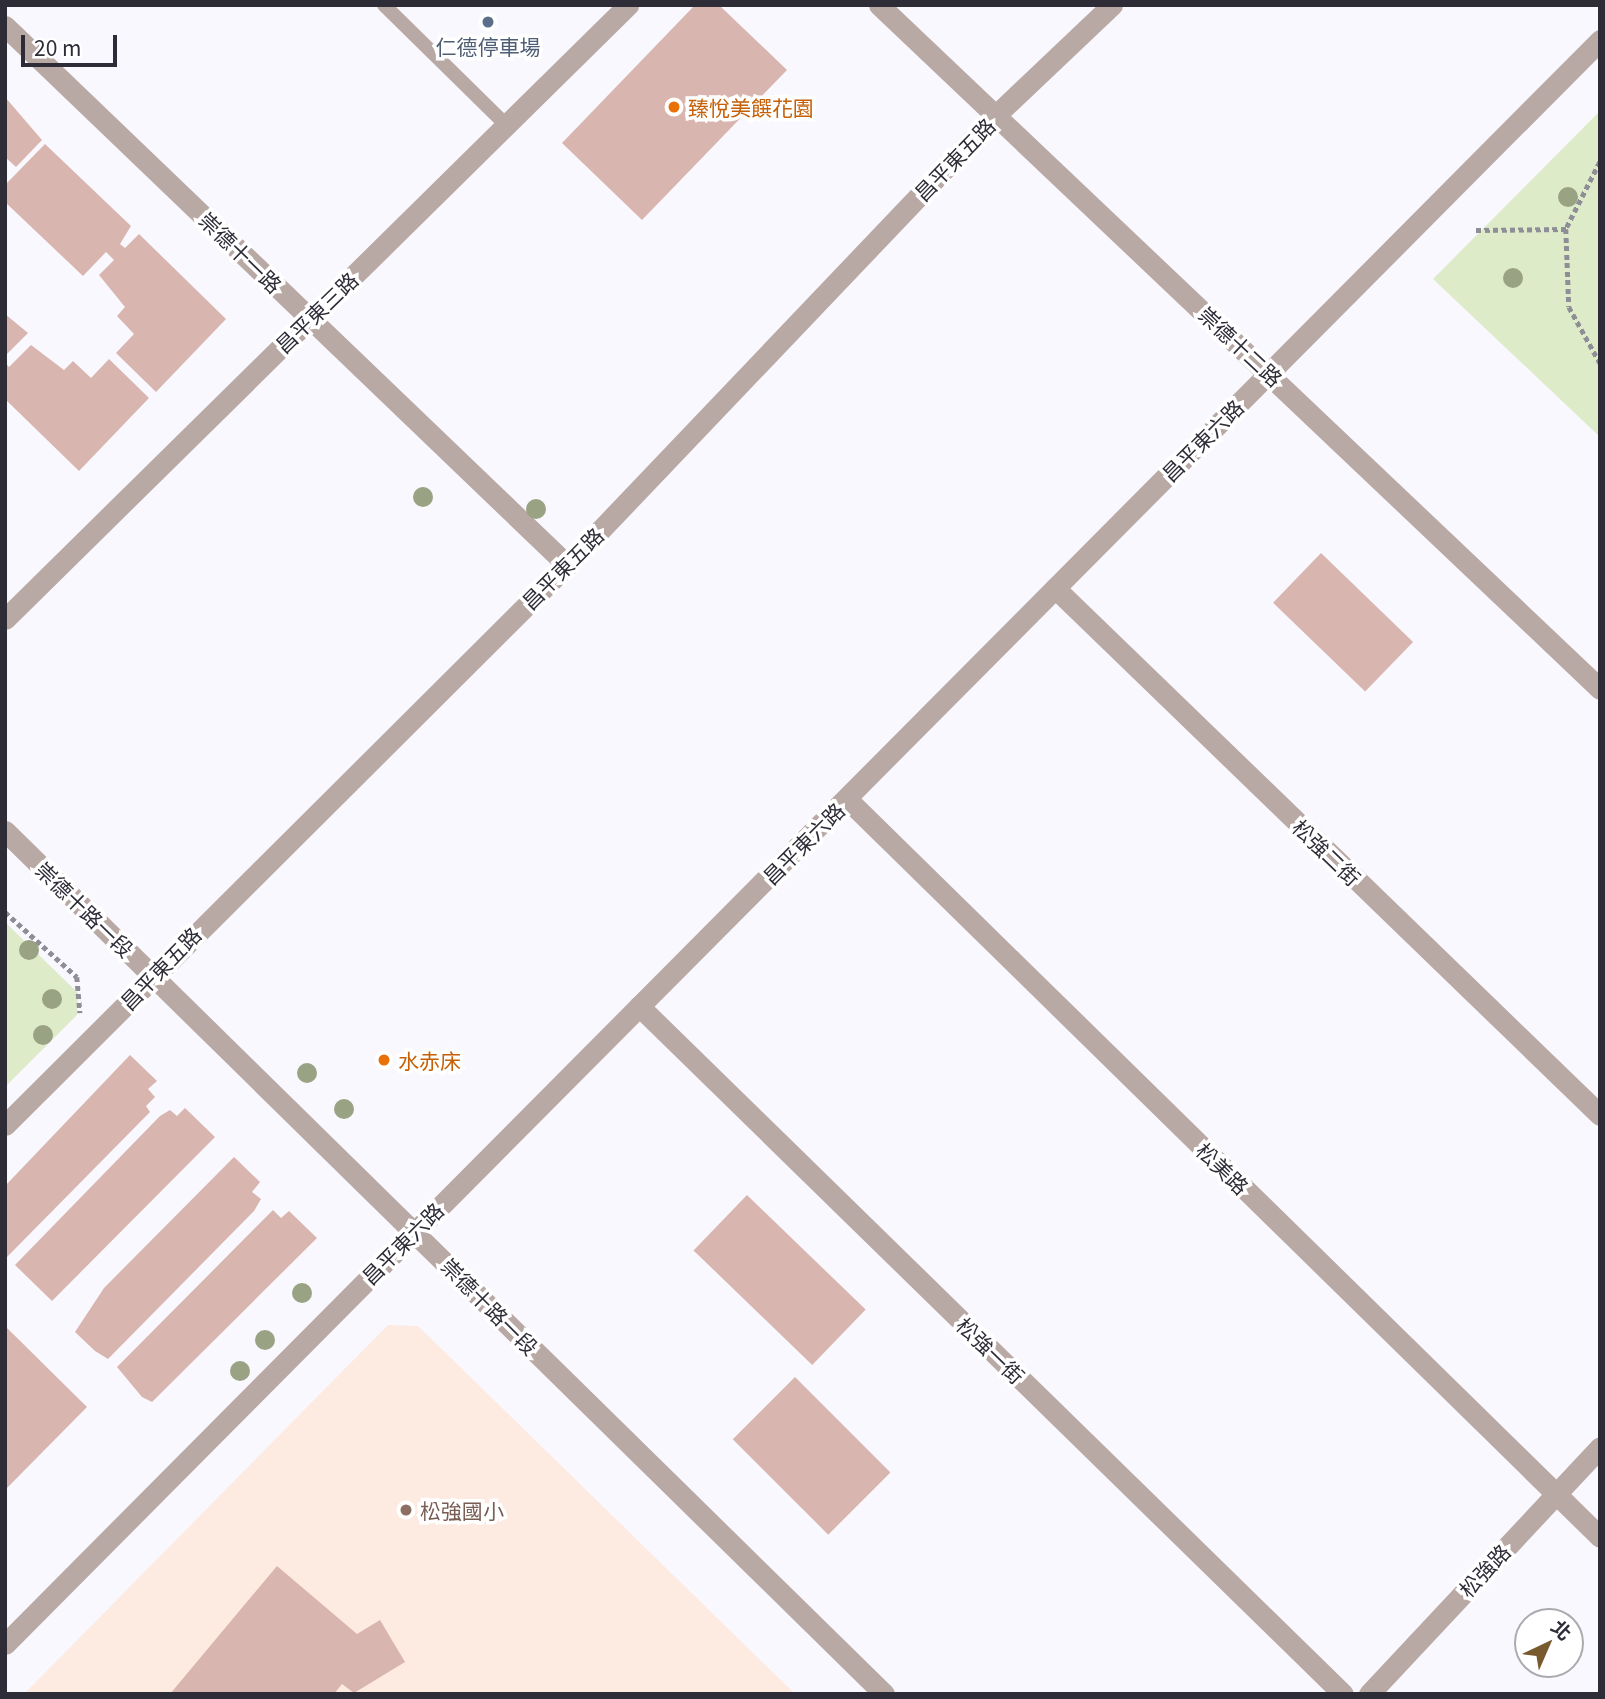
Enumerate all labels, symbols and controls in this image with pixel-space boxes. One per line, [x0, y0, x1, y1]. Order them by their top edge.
marker: 仁德停車場 [480, 14, 496, 30]
scale bar [24, 21, 121, 65]
text: 20 m [34, 32, 81, 62]
place label: 仁德停車場 [436, 33, 540, 59]
place label: 臻悅美饌花園 [688, 94, 814, 120]
marker: 臻悅美饌花園 [666, 99, 682, 115]
street label: 昌平東五路 [908, 112, 1000, 206]
street label: 崇德十一路 [194, 206, 288, 298]
street label: 昌平東三路 [269, 266, 363, 358]
street label: 崇德十二路 [1194, 301, 1288, 391]
street label: 昌平東六路 [1156, 394, 1248, 486]
street label: 昌平東五路 [516, 522, 608, 614]
street label: 昌平東六路 [757, 797, 849, 889]
street label: 松強二街 [1288, 814, 1366, 890]
street label: 崇德十路一段 [31, 856, 139, 962]
street label: 昌平東五路 [114, 921, 206, 1015]
place label: 水赤床 [398, 1047, 461, 1073]
marker: 水赤床 [376, 1052, 392, 1068]
street label: 松美路 [1192, 1137, 1254, 1199]
street label: 昌平東六路 [356, 1197, 448, 1289]
street label: 崇德十路一段 [437, 1253, 543, 1359]
street label: 松強一街 [952, 1312, 1030, 1388]
place label: 松強國小 [420, 1497, 504, 1523]
marker: 松強國小 [398, 1502, 414, 1518]
street label: 松強路 [1453, 1538, 1515, 1602]
north arrow [1514, 1608, 1584, 1678]
text: 北 [1546, 1613, 1579, 1645]

